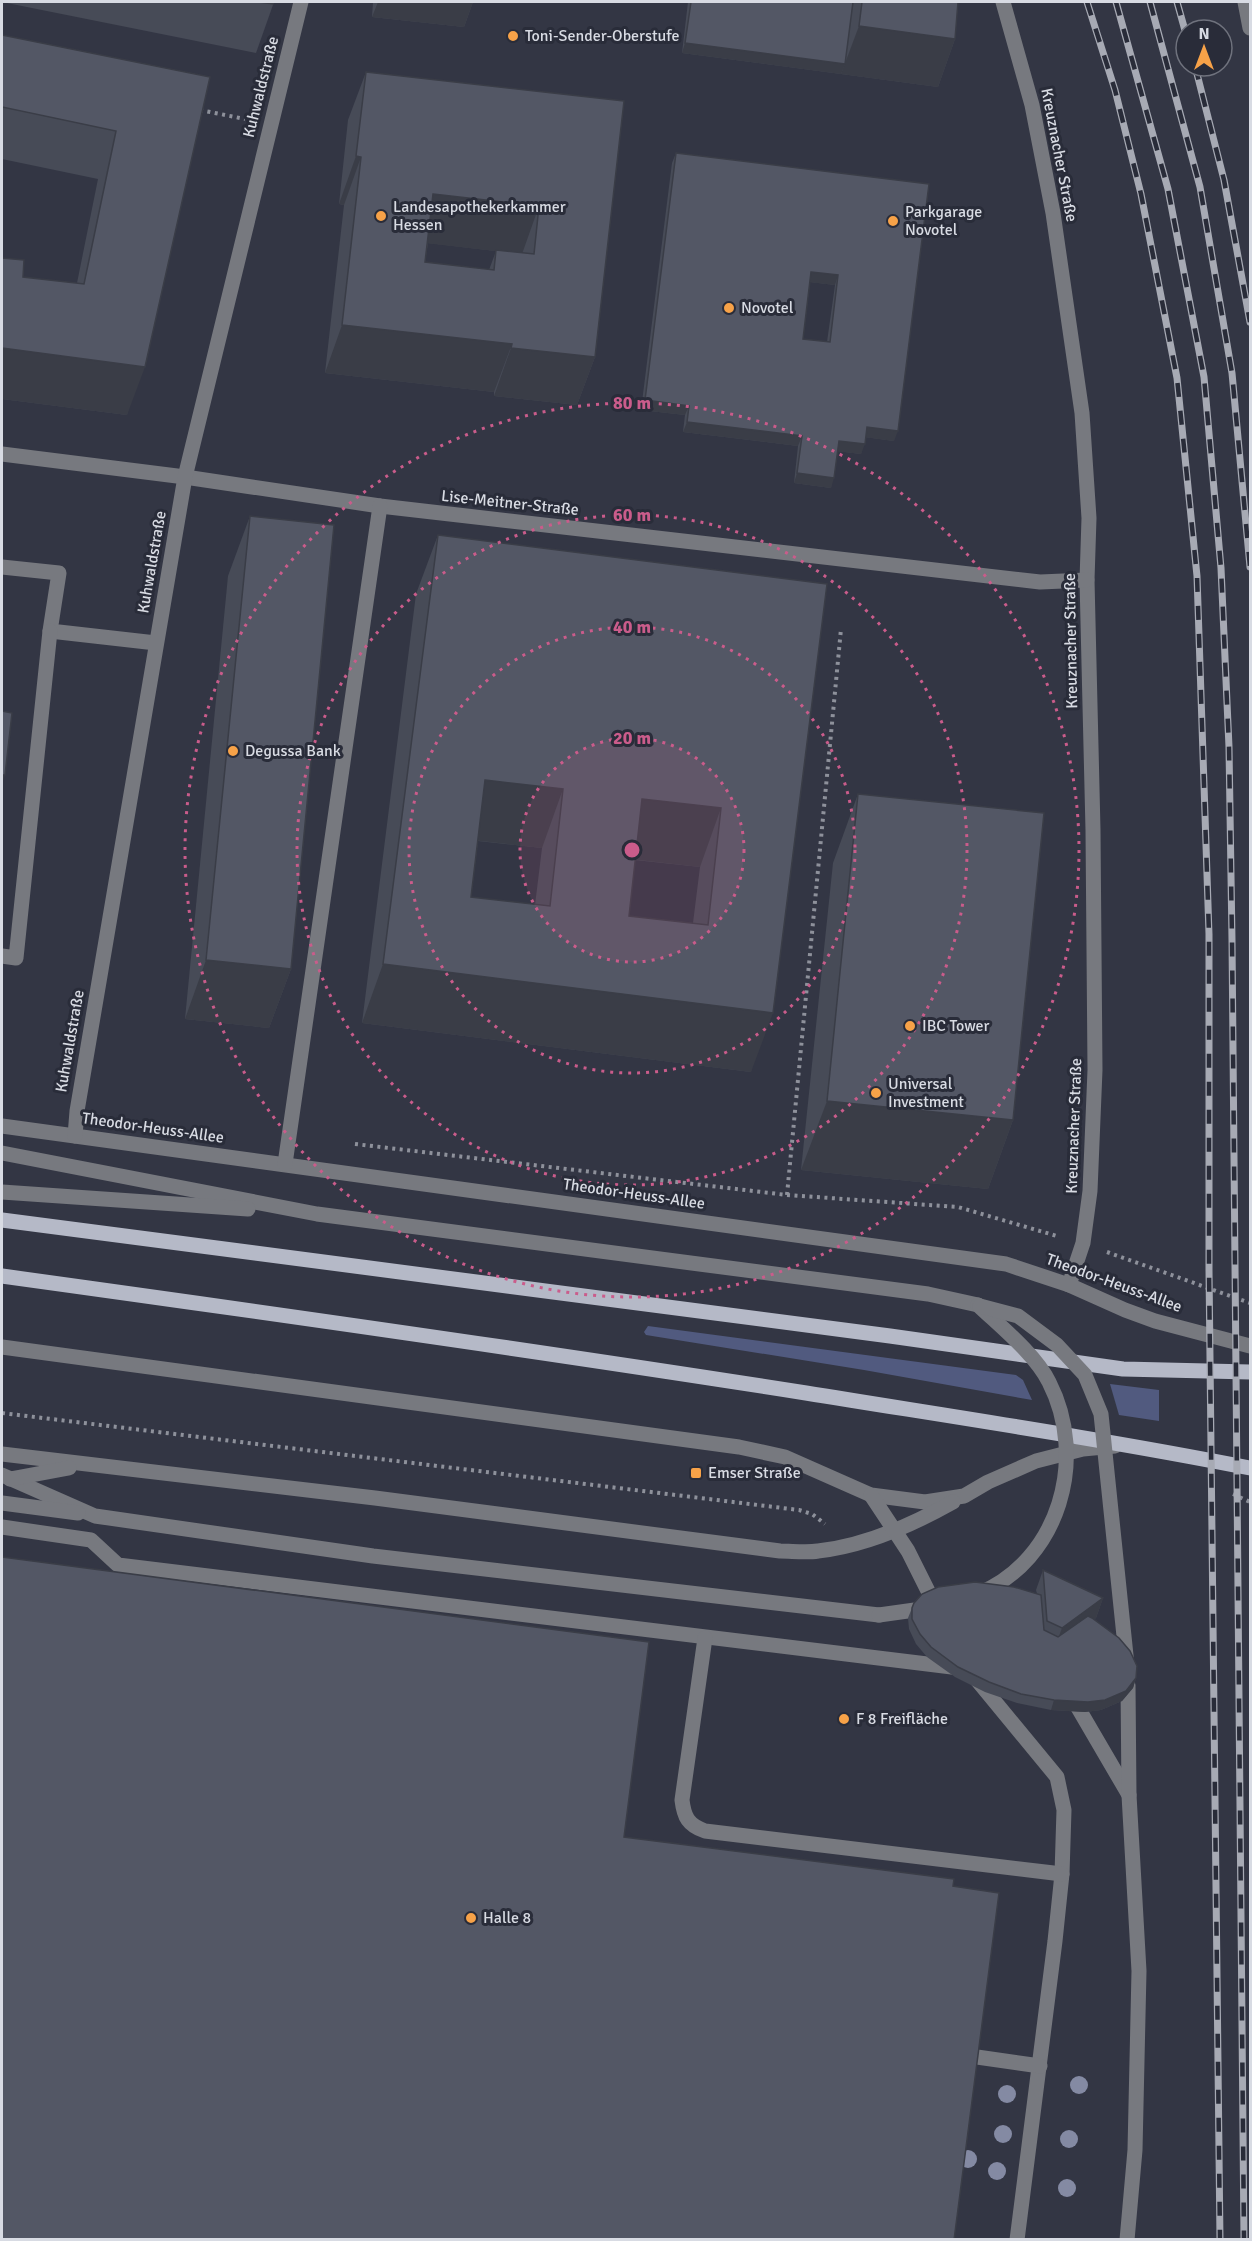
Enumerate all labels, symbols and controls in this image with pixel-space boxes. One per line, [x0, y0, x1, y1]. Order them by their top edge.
north arrow [1174, 18, 1234, 78]
text: N [1198, 24, 1210, 44]
place label: Toni-Sender-Oberstufe [525, 26, 680, 46]
marker: Toni-Sender-Oberstufe [506, 29, 520, 43]
street label: Kuhwaldstraße [239, 34, 283, 140]
street label: Kreuznacher Straße [1036, 86, 1082, 224]
place label: Landesapothekerkammer Hessen [393, 197, 566, 235]
place label: Parkgarage Novotel [905, 202, 982, 240]
marker: Landesapothekerkammer Hessen [374, 209, 388, 223]
marker: Parkgarage Novotel [886, 214, 900, 228]
place label: Novotel [741, 298, 794, 318]
marker: Novotel [722, 301, 736, 315]
text: 80 m [613, 392, 651, 414]
street label: Lise-Meitner-Straße [440, 486, 580, 520]
text: 60 m [613, 504, 651, 526]
street label: Kuhwaldstraße [133, 509, 171, 615]
street label: Kreuznacher Straße [1060, 573, 1082, 709]
text: 40 m [613, 616, 651, 638]
text: 20 m [613, 727, 651, 749]
place label: Degussa Bank [245, 741, 341, 761]
marker: Degussa Bank [226, 744, 240, 758]
centre of rings [622, 840, 642, 860]
street label: Kuhwaldstraße [51, 988, 89, 1094]
place label: IBC Tower [922, 1016, 990, 1036]
marker: IBC Tower [903, 1019, 917, 1033]
street label: Kreuznacher Straße [1062, 1058, 1086, 1194]
place label: Universal Investment [888, 1074, 964, 1112]
marker: Universal Investment [869, 1086, 883, 1100]
street label: Theodor-Heuss-Allee [81, 1108, 225, 1148]
street label: Theodor-Heuss-Allee [562, 1174, 706, 1214]
street label: Theodor-Heuss-Allee [1043, 1249, 1185, 1317]
place label: Emser Straße [708, 1463, 801, 1483]
marker: Emser Straße [689, 1466, 703, 1480]
place label: F 8 Freifläche [856, 1709, 948, 1729]
marker: F 8 Freifläche [837, 1712, 851, 1726]
place label: Halle 8 [483, 1908, 531, 1928]
marker: Halle 8 [464, 1911, 478, 1925]

